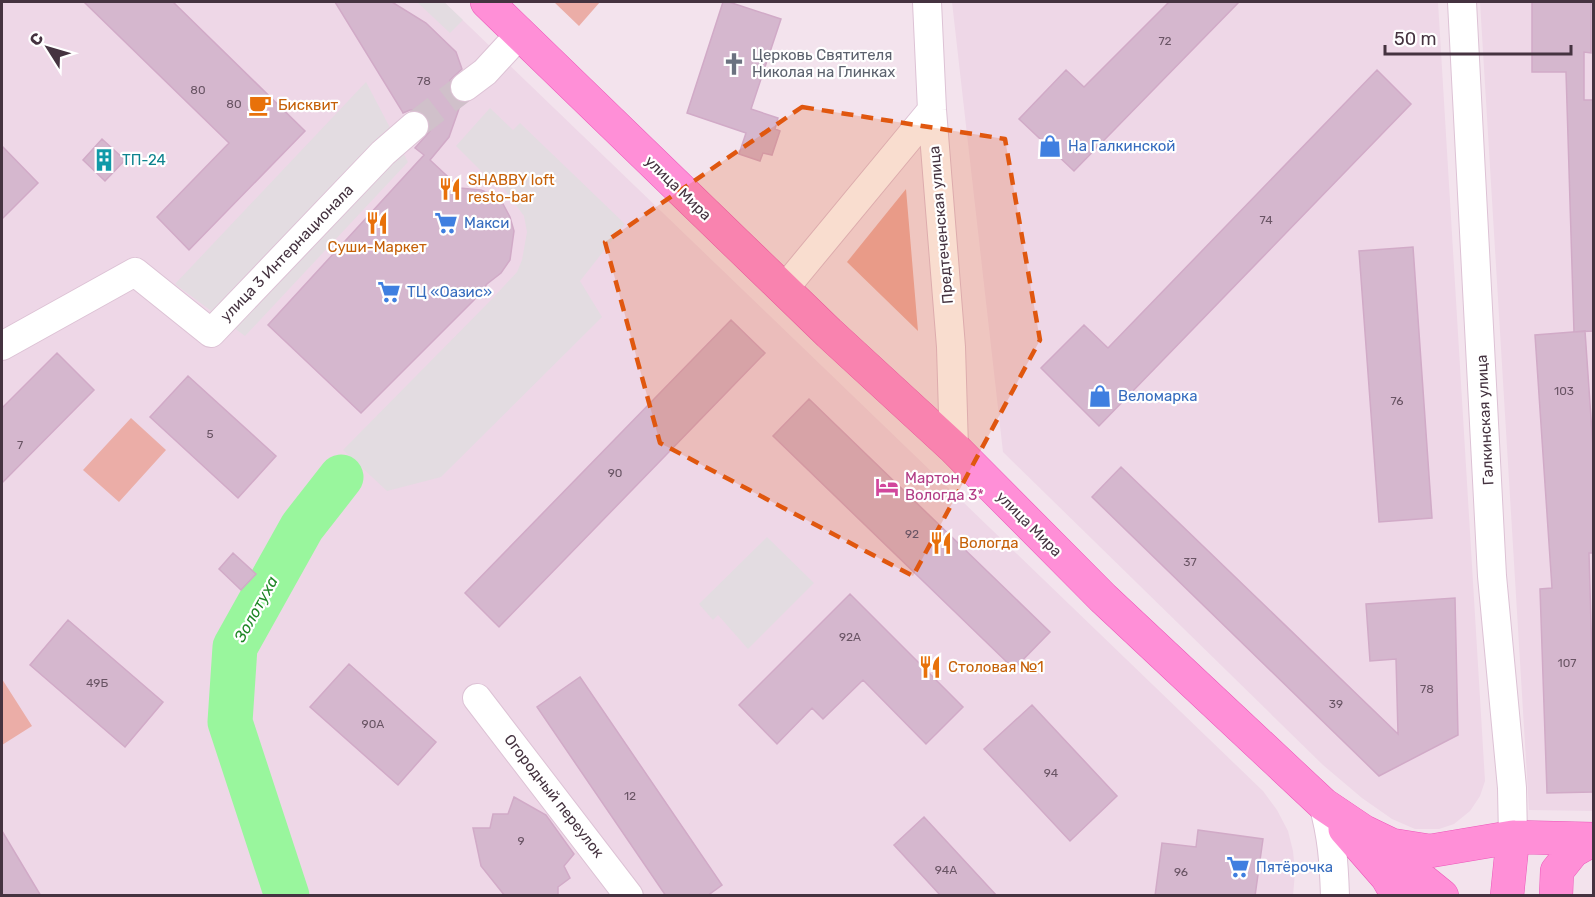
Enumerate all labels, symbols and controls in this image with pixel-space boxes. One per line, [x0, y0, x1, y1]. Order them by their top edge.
north arrow [18, 18, 78, 78]
scale bar [1385, 18, 1571, 56]
text: 50 m [1394, 28, 1437, 50]
text: С [25, 29, 47, 49]
house number: 72 [1158, 34, 1172, 48]
place label: Церковь Святителя Николая на Глинках [752, 46, 895, 81]
church icon: Церковь Святителя Николая на Глинках [721, 51, 747, 77]
house number: 78 [417, 74, 431, 88]
house number: 80 [190, 83, 206, 97]
cafe icon: Бисквит [247, 92, 273, 118]
place label: Бисквит [278, 96, 339, 114]
house number: 80 [226, 97, 242, 111]
shop icon: На Галкинской [1037, 133, 1063, 159]
place label: На Галкинской [1068, 137, 1176, 155]
street label: Предтеченская улица [925, 145, 957, 305]
building icon: ТП-24 [91, 147, 117, 173]
place label: ТП-24 [122, 151, 166, 169]
street label: улица Мира [641, 152, 715, 224]
place label: SHABBY loft resto-bar [468, 171, 555, 206]
restaurant icon: SHABBY loft resto-bar [437, 176, 463, 202]
street label: улица 3 Интернационала [217, 181, 357, 325]
restaurant icon: Суши-Маркет [364, 210, 390, 236]
supermarket icon: Макси [433, 210, 459, 236]
house number: 74 [1259, 213, 1273, 227]
place label: Макси [464, 214, 509, 232]
place label: Суши-Маркет [327, 238, 427, 256]
supermarket icon: ТЦ «Оазис» [376, 279, 402, 305]
place label: ТЦ «Оазис» [407, 283, 492, 301]
street label: Галкинская улица [1473, 354, 1497, 486]
shop icon: Веломарка [1087, 383, 1113, 409]
house number: 103 [1554, 384, 1574, 398]
place label: Веломарка [1118, 387, 1197, 405]
house number: 76 [1390, 394, 1404, 408]
house number: 5 [206, 427, 214, 441]
house number: 7 [17, 438, 23, 452]
house number: 90 [608, 466, 622, 480]
place label: Мартон Вологда 3* [905, 469, 984, 504]
hotel icon: Мартон Вологда 3* [874, 474, 900, 500]
street label: улица Мира [993, 488, 1065, 560]
house number: 92 [905, 527, 919, 541]
restaurant icon: Вологда [928, 530, 954, 556]
place label: Вологда [959, 534, 1019, 552]
house number: 37 [1183, 555, 1197, 569]
water label: Золотуха [230, 573, 282, 646]
house number: 92А [839, 630, 861, 644]
restaurant icon: Столовая №1 [917, 654, 943, 680]
house number: 107 [1558, 656, 1576, 670]
place label: Столовая №1 [948, 658, 1044, 676]
house number: 49Б [86, 676, 108, 690]
house number: 78 [1420, 682, 1434, 696]
house number: 39 [1329, 697, 1343, 711]
house number: 90А [362, 717, 384, 731]
street label: Огородный переулок [500, 731, 608, 861]
house number: 94 [1044, 766, 1059, 780]
house number: 12 [624, 789, 636, 803]
house number: 9 [517, 834, 525, 848]
supermarket icon: Пятёрочка [1225, 854, 1251, 880]
place label: Пятёрочка [1256, 858, 1333, 876]
house number: 94А [935, 863, 957, 877]
house number: 96 [1174, 865, 1188, 879]

